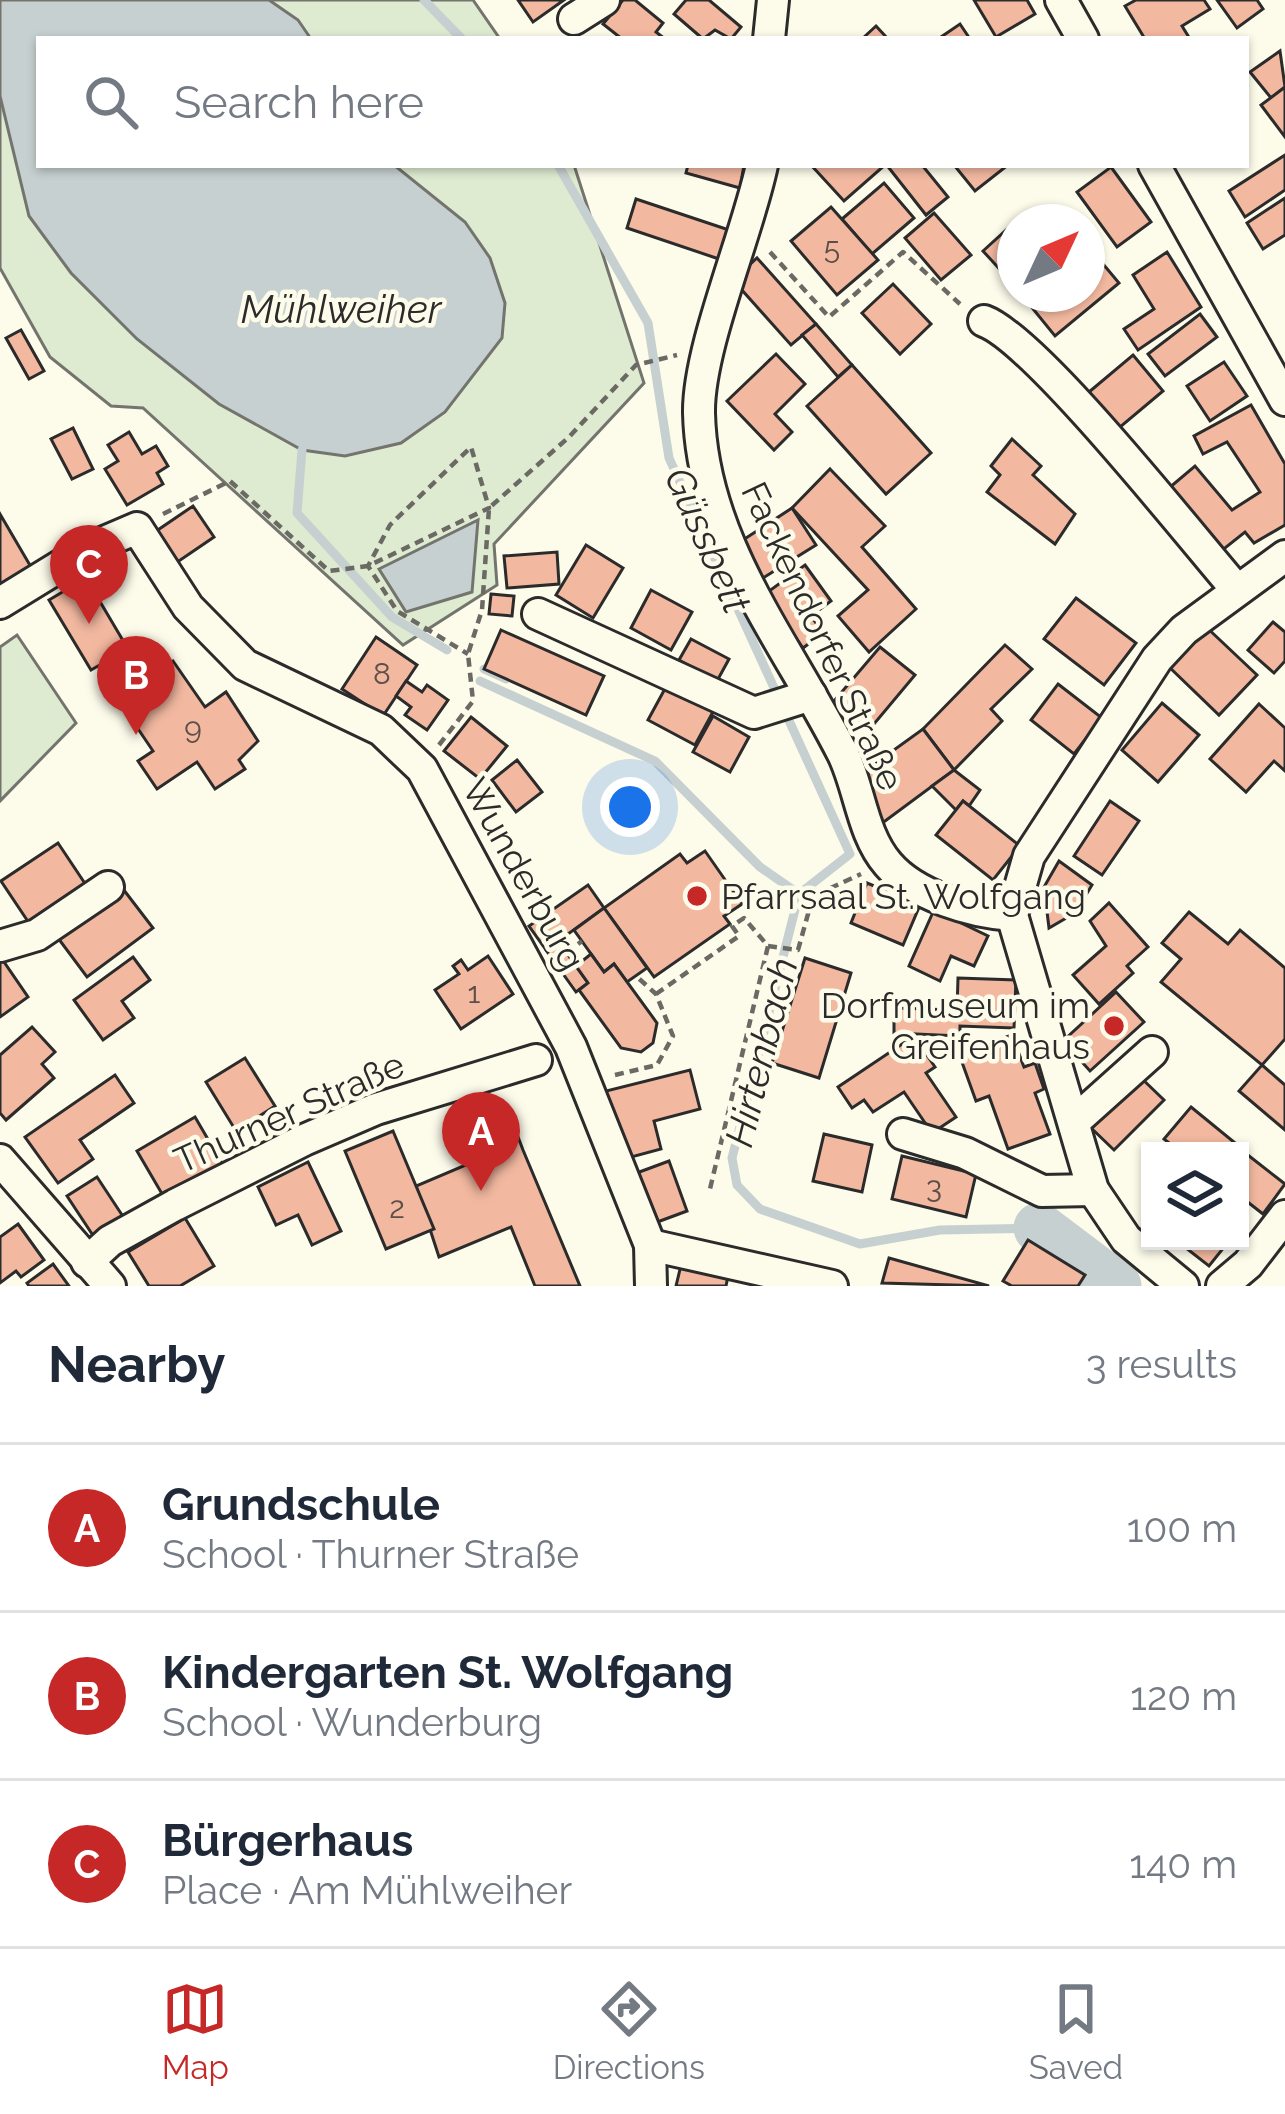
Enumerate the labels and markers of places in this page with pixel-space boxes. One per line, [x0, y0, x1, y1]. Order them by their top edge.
pin: C [50, 525, 128, 624]
pin: B [97, 636, 175, 735]
place label: Pfarrsaal St. Wolfgang [721, 875, 1086, 917]
marker: Pfarrsaal St. Wolfgang [684, 883, 710, 909]
place label: Dorfmuseum im Greifenhaus [821, 984, 1090, 1067]
marker: Dorfmuseum im Greifenhaus [1101, 1013, 1127, 1039]
pin: A [442, 1092, 520, 1191]

